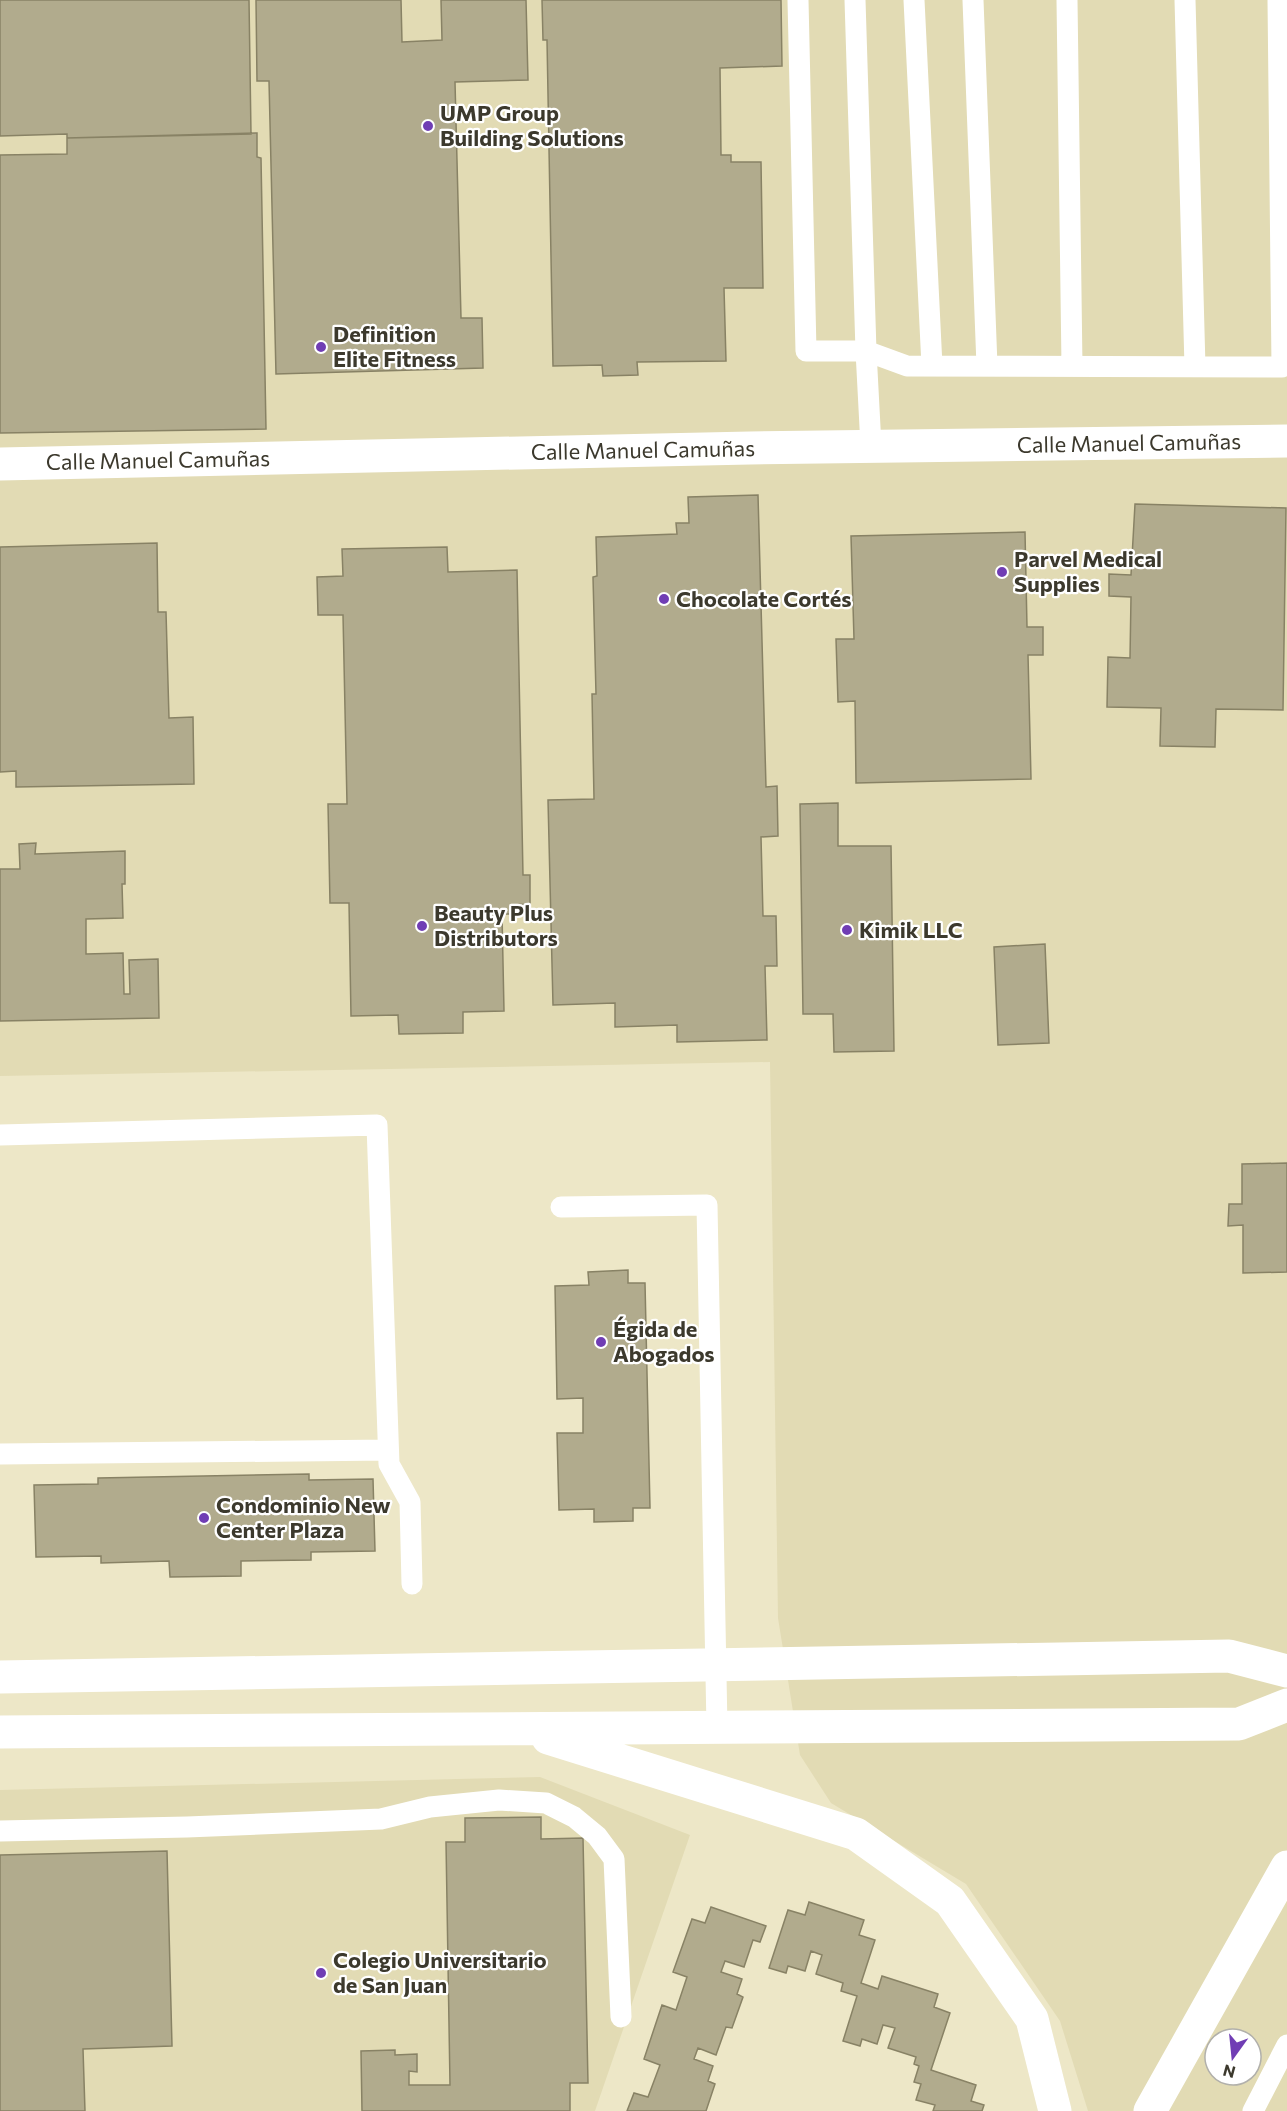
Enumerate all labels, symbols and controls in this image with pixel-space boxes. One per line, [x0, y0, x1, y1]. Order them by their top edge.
place label: UMP Group Building Solutions [440, 99, 624, 151]
marker: UMP Group Building Solutions [421, 119, 435, 133]
place label: Definition Elite Fitness [333, 320, 456, 372]
marker: Definition Elite Fitness [314, 340, 328, 354]
street label: Calle Manuel Camuñas [1017, 427, 1241, 458]
street label: Calle Manuel Camuñas [531, 434, 755, 465]
street label: Calle Manuel Camuñas [46, 444, 270, 475]
place label: Parvel Medical Supplies [1014, 545, 1162, 597]
marker: Parvel Medical Supplies [995, 565, 1009, 579]
place label: Chocolate Cortés [676, 585, 852, 612]
marker: Chocolate Cortés [657, 592, 671, 606]
place label: Beauty Plus Distributors [434, 899, 558, 951]
place label: Kimik LLC [859, 916, 963, 943]
marker: Beauty Plus Distributors [415, 919, 429, 933]
marker: Kimik LLC [840, 923, 854, 937]
place label: Égida de Abogados [613, 1315, 715, 1367]
marker: Égida de Abogados [594, 1335, 608, 1349]
place label: Condominio New Center Plaza [216, 1491, 390, 1543]
marker: Condominio New Center Plaza [197, 1511, 211, 1525]
place label: Colegio Universitario de San Juan [333, 1946, 547, 1998]
marker: Colegio Universitario de San Juan [314, 1966, 328, 1980]
north arrow [1203, 2027, 1263, 2087]
text: N [1221, 2061, 1237, 2083]

